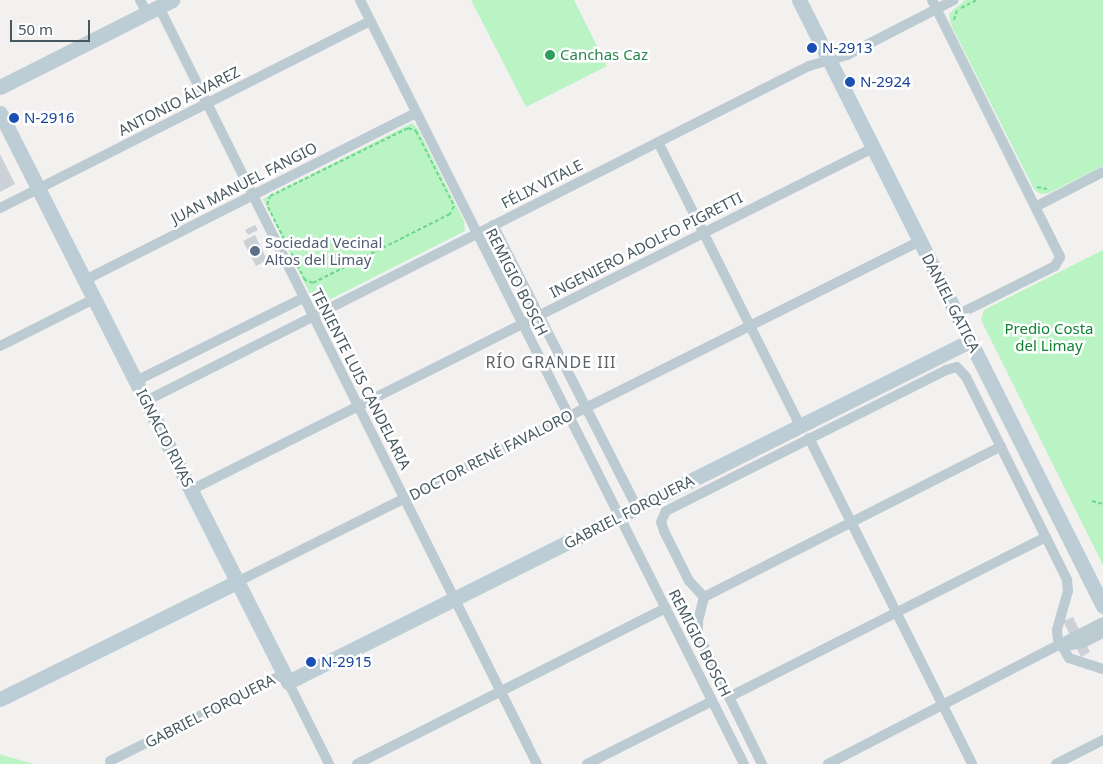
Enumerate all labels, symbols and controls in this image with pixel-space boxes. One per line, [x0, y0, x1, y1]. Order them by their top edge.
scale bar [12, 10, 92, 42]
text: 50 m [18, 19, 53, 39]
place label: N-2913 [822, 39, 873, 57]
marker: N-2913 [806, 42, 818, 54]
place label: Canchas Caz [560, 46, 648, 64]
marker: Canchas Caz [544, 49, 556, 61]
street label: ANTONIO ÁLVAREZ [115, 63, 243, 139]
place label: N-2924 [860, 73, 911, 91]
marker: N-2924 [844, 76, 856, 88]
place label: N-2916 [24, 109, 75, 127]
marker: N-2916 [8, 112, 20, 124]
street label: JUAN MANUEL FANGIO [168, 138, 320, 228]
street label: FÉLIX VITALE [498, 156, 586, 212]
street label: INGENIERO ADOLFO PIGRETTI [547, 188, 745, 302]
street label: REMIGIO BOSCH [482, 225, 552, 339]
place label: Sociedad Vecinal Altos del Limay [265, 233, 382, 268]
marker: Sociedad Vecinal Altos del Limay [249, 245, 261, 257]
street label: DANIEL GATICA [918, 250, 984, 356]
street label: TENIENTE LUIS CANDELARIA [307, 286, 415, 472]
park label: Predio Costa del Limay [1004, 319, 1094, 354]
district label: RÍO GRANDE III [484, 352, 618, 372]
street label: IGNACIO RIVAS [133, 386, 197, 490]
street label: DOCTOR RENÉ FAVALORO [406, 406, 576, 504]
street label: GABRIEL FORQUERA [561, 471, 697, 553]
street label: REMIGIO BOSCH [665, 586, 735, 700]
place label: N-2915 [321, 653, 372, 671]
marker: N-2915 [305, 656, 317, 668]
street label: GABRIEL FORQUERA [142, 670, 278, 752]

